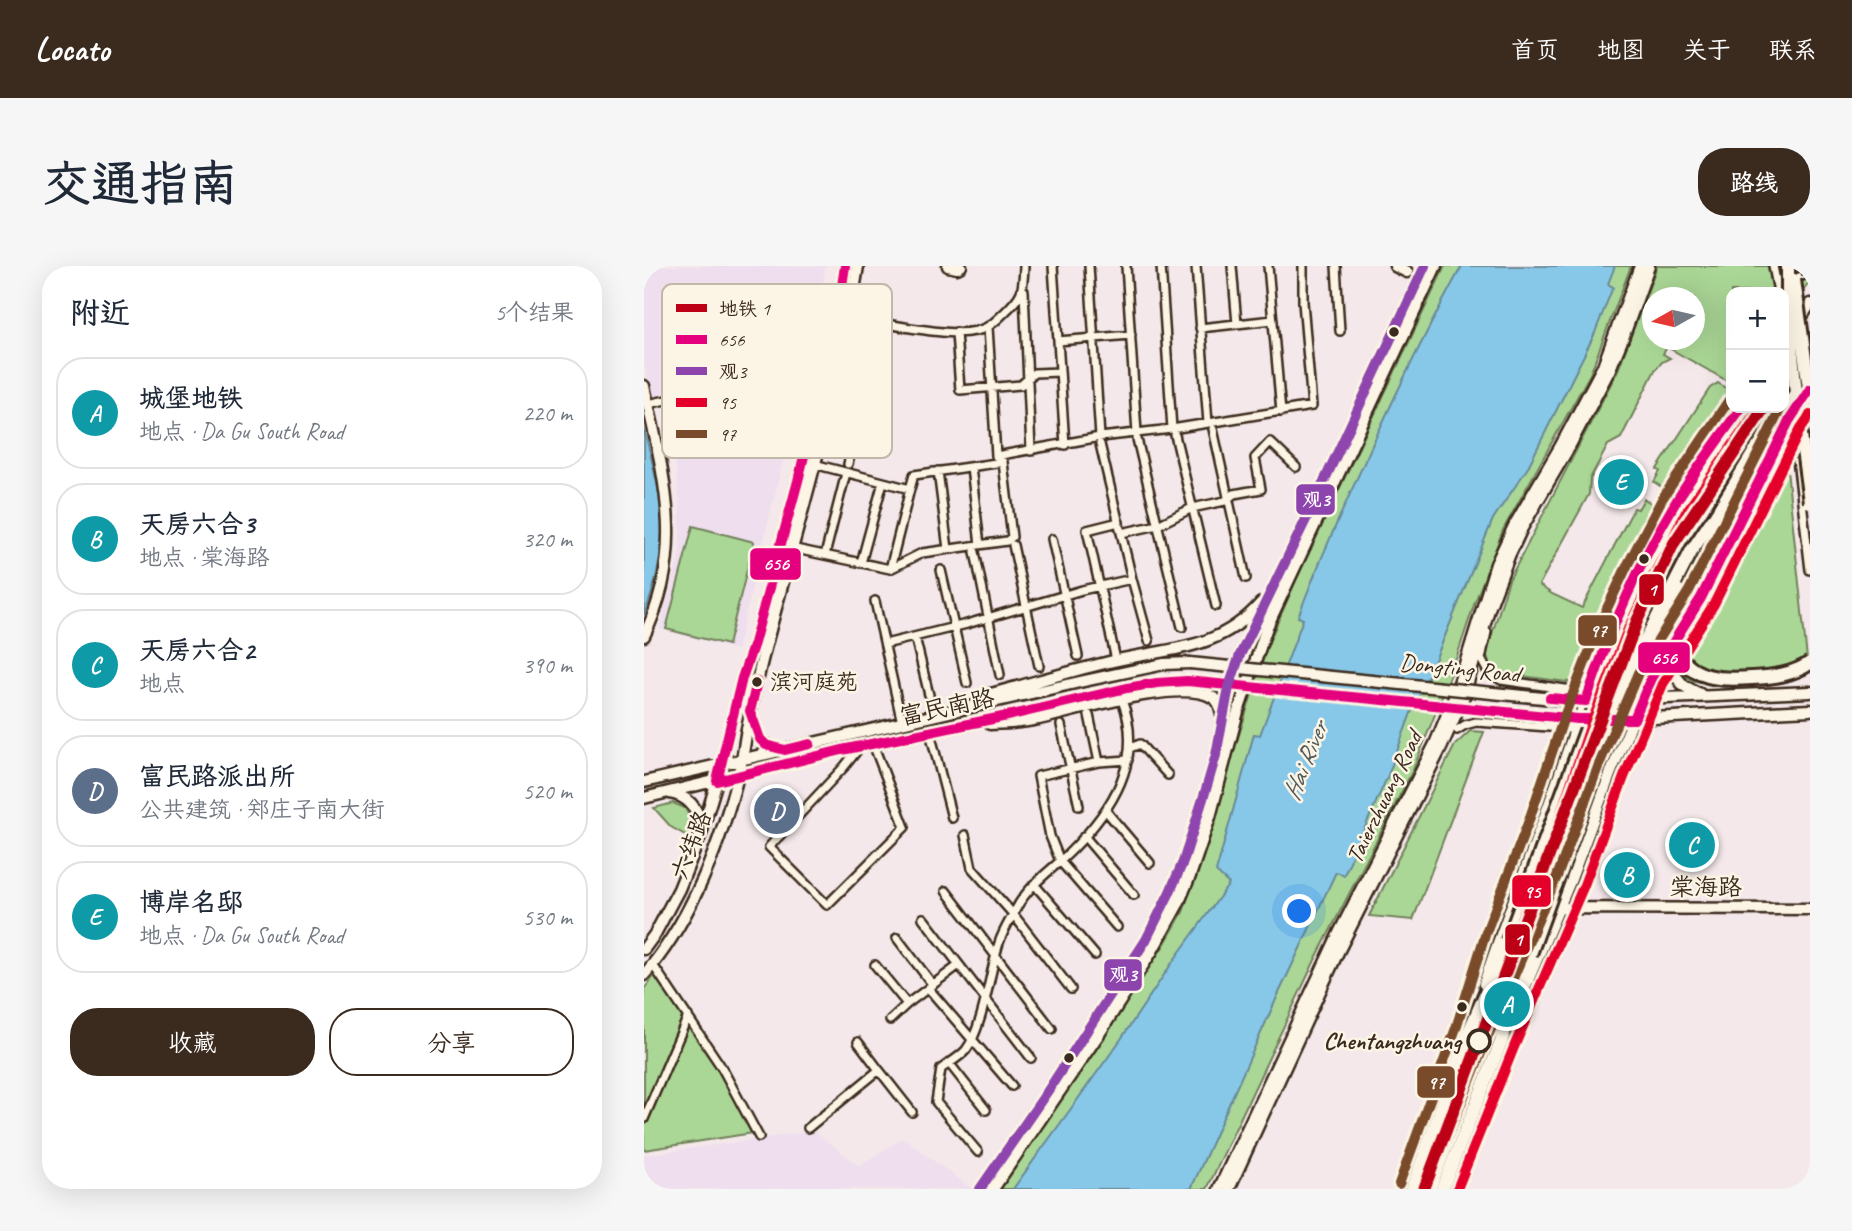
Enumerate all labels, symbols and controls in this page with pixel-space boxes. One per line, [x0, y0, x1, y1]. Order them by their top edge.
text: Locato [35, 28, 109, 70]
text: 首页 [1511, 35, 1559, 65]
text: 地图 [1597, 35, 1645, 65]
text: 关于 [1683, 35, 1731, 65]
text: 联系 [1769, 35, 1817, 65]
button: 路线 [1698, 148, 1810, 216]
text: 交通指南 [42, 153, 238, 215]
legend [662, 284, 892, 458]
north arrow [1642, 287, 1705, 350]
map controls [1726, 287, 1789, 413]
button: + [1726, 287, 1789, 350]
text: 附近 [70, 294, 130, 332]
text: 地铁 1 [719, 297, 772, 321]
text: 5个结果 [495, 298, 574, 327]
unlabelled marker [1387, 325, 1401, 339]
text: 656 [719, 328, 746, 352]
button: − [1726, 350, 1789, 413]
text: 观3 [719, 360, 748, 384]
text: 城堡地铁 [139, 382, 243, 415]
text: 95 [719, 391, 738, 415]
text: A [89, 399, 101, 428]
text: 220 m [523, 399, 572, 428]
text: 地点 · Da Gu South Road [139, 417, 344, 446]
text: 97 [719, 423, 738, 447]
pin: E [1598, 456, 1644, 508]
line badge: 观3 [1295, 483, 1336, 516]
text: 观3 [1302, 488, 1332, 512]
text: 天房六合3 [139, 508, 255, 541]
text: B [89, 525, 101, 554]
text: 320 m [523, 525, 572, 554]
text: 地点 · 棠海路 [139, 543, 269, 572]
line badge: 656 [749, 547, 802, 581]
text: 656 [763, 552, 791, 576]
unlabelled marker [1637, 552, 1651, 566]
line badge: 1 [1638, 573, 1665, 606]
text: 1 [1648, 578, 1659, 602]
line badge: 97 [1577, 614, 1618, 647]
text: 97 [1590, 619, 1609, 643]
text: 天房六合2 [139, 634, 255, 667]
line badge: 656 [1637, 641, 1691, 674]
text: 656 [1651, 646, 1679, 670]
street label: Dongting Road [1399, 647, 1525, 690]
text: C [90, 651, 100, 680]
text: 390 m [523, 651, 572, 680]
place label: 滨河庭苑 [770, 668, 858, 696]
text: 地点 [139, 669, 185, 698]
marker: 滨河庭苑 [750, 675, 764, 689]
street label: 富民南路 [897, 682, 997, 732]
water label: Hai River [1274, 714, 1337, 805]
street label: Taierzhuang Road [1339, 723, 1430, 868]
text: 富民路派出所 [139, 760, 295, 793]
text: D [88, 777, 102, 806]
text: 520 m [523, 777, 572, 806]
pin: D [754, 785, 800, 837]
text: 公共建筑 · 郑庄子南大街 [139, 795, 384, 824]
street label: 六纬路 [664, 806, 718, 884]
pin: C [1669, 819, 1715, 871]
pin: B [1604, 849, 1650, 901]
street label: 棠海路 [1670, 872, 1742, 902]
line badge: 95 [1511, 874, 1552, 908]
text: 95 [1524, 880, 1542, 904]
text: 博岸名邸 [139, 886, 243, 919]
your location [1282, 894, 1316, 928]
text: E [89, 903, 101, 932]
text: 530 m [523, 903, 572, 932]
text: 地点 · Da Gu South Road [139, 921, 344, 950]
line badge: 1 [1504, 923, 1531, 956]
text: 1 [1514, 928, 1525, 952]
line badge: 观3 [1103, 958, 1143, 992]
text: 观3 [1109, 963, 1139, 987]
pin: A [1484, 978, 1530, 1030]
unlabelled marker [1455, 1000, 1469, 1014]
button: 收藏 [70, 1008, 315, 1076]
button: 分享 [329, 1008, 574, 1076]
place label: Chentangzhuang [1323, 1026, 1463, 1056]
marker: Chentangzhuang [1467, 1029, 1491, 1053]
unlabelled marker [1062, 1051, 1076, 1065]
line badge: 97 [1416, 1065, 1456, 1099]
text: 97 [1428, 1071, 1447, 1095]

